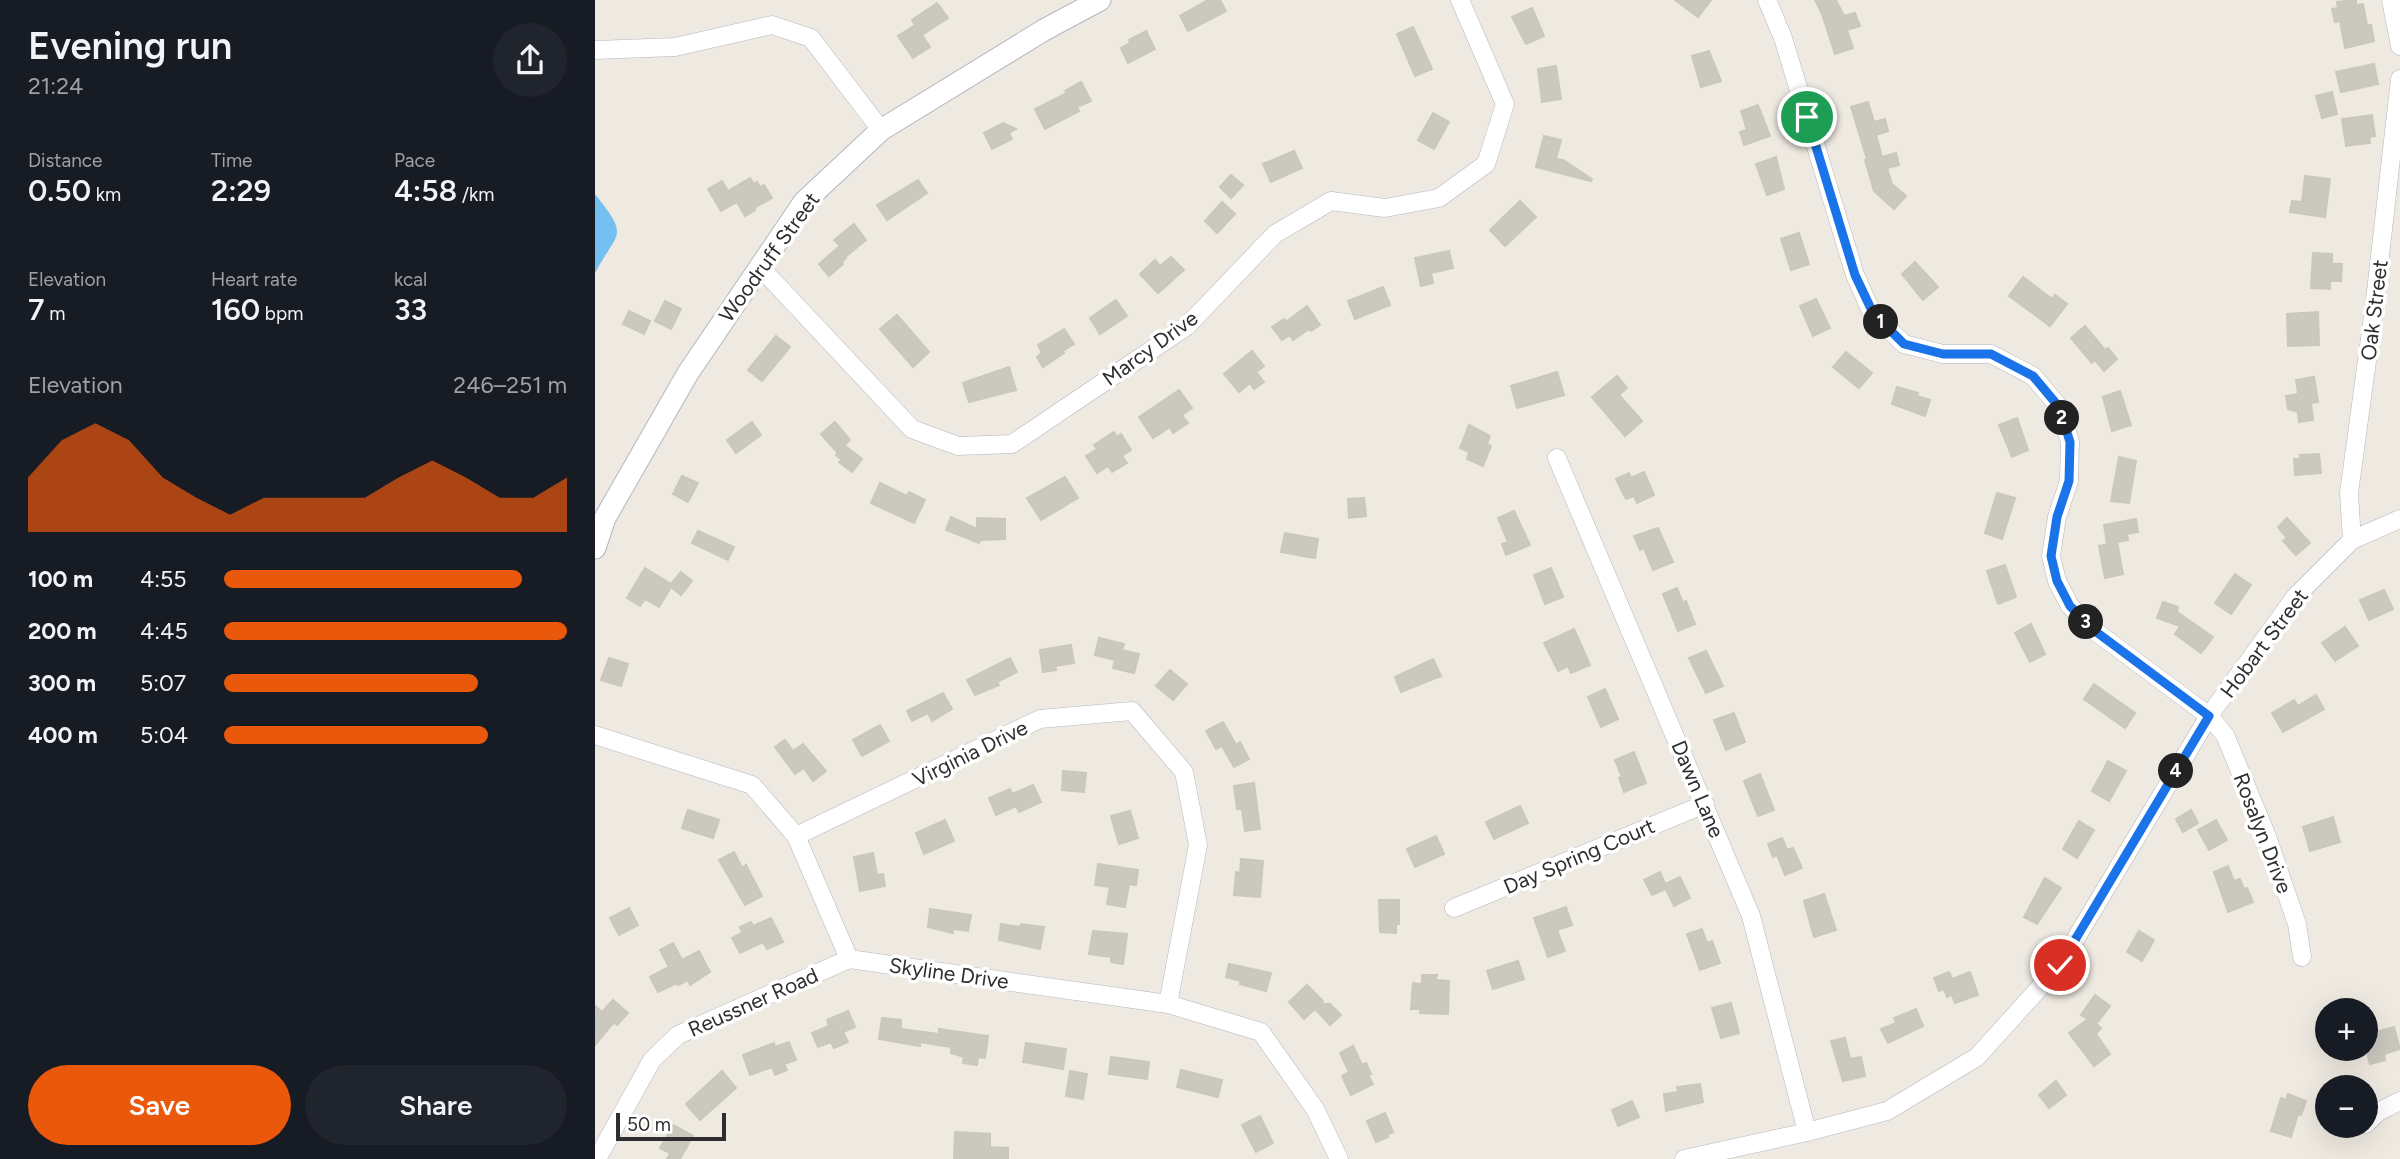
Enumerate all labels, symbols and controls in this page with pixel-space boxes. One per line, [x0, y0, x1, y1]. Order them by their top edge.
text: Evening run [28, 23, 232, 69]
button: share [493, 23, 567, 97]
text: 21:24 [28, 72, 83, 100]
pin [1777, 87, 1837, 147]
icon: arrive [1788, 98, 1826, 136]
text: Distance [28, 149, 102, 172]
text: Time [211, 149, 252, 172]
text: Pace [394, 149, 435, 172]
text: 0.50 [28, 172, 91, 209]
text: 2:29 [211, 172, 271, 209]
text: 4:58 [394, 172, 457, 209]
text: km [91, 183, 121, 206]
text: /km [457, 183, 495, 206]
street label: Woodruff Street [714, 187, 824, 327]
street label: Oak Street [2355, 258, 2393, 362]
text: Elevation [28, 268, 106, 291]
text: Heart rate [211, 268, 297, 291]
text: kcal [394, 268, 427, 291]
text: 7 [28, 291, 44, 328]
text: 160 [211, 291, 260, 328]
text: 33 [394, 291, 427, 328]
text: m [44, 302, 65, 325]
text: bpm [260, 302, 303, 325]
pin: 1 [1863, 304, 1899, 340]
street label: Marcy Drive [1098, 305, 1202, 391]
text: 1 [1876, 310, 1885, 333]
text: Elevation [28, 371, 123, 399]
text: 246–251 m [453, 371, 567, 399]
pin: 2 [2045, 400, 2079, 436]
text: 2 [2056, 406, 2067, 429]
text: 100 m [28, 565, 93, 593]
text: 4:55 [140, 565, 187, 593]
street label: Hobart Street [2215, 584, 2313, 702]
pin: 3 [2069, 604, 2103, 640]
text: 3 [2080, 610, 2091, 633]
text: 200 m [28, 617, 97, 645]
text: 4:45 [140, 617, 188, 645]
text: 300 m [28, 669, 96, 697]
text: 5:07 [140, 669, 186, 697]
street label: Virginia Drive [908, 714, 1032, 792]
text: 400 m [28, 721, 98, 749]
text: 5:04 [140, 721, 188, 749]
street label: Dawn Lane [1666, 737, 1730, 841]
pin: 4 [2159, 754, 2193, 788]
text: 4 [2169, 759, 2182, 782]
street label: Rosalyn Drive [2229, 769, 2297, 897]
street label: Day Spring Court [1500, 813, 1658, 899]
pin [2030, 935, 2090, 995]
icon: check [2041, 946, 2079, 984]
street label: Skyline Drive [888, 952, 1010, 994]
street label: Reussner Road [684, 962, 822, 1042]
map controls [2315, 998, 2378, 1138]
button: + [2315, 998, 2378, 1061]
button: Save [28, 1065, 291, 1145]
button: Share [305, 1065, 567, 1145]
button: − [2315, 1075, 2378, 1138]
scale bar [616, 1110, 726, 1142]
text: 50 m [627, 1113, 671, 1136]

